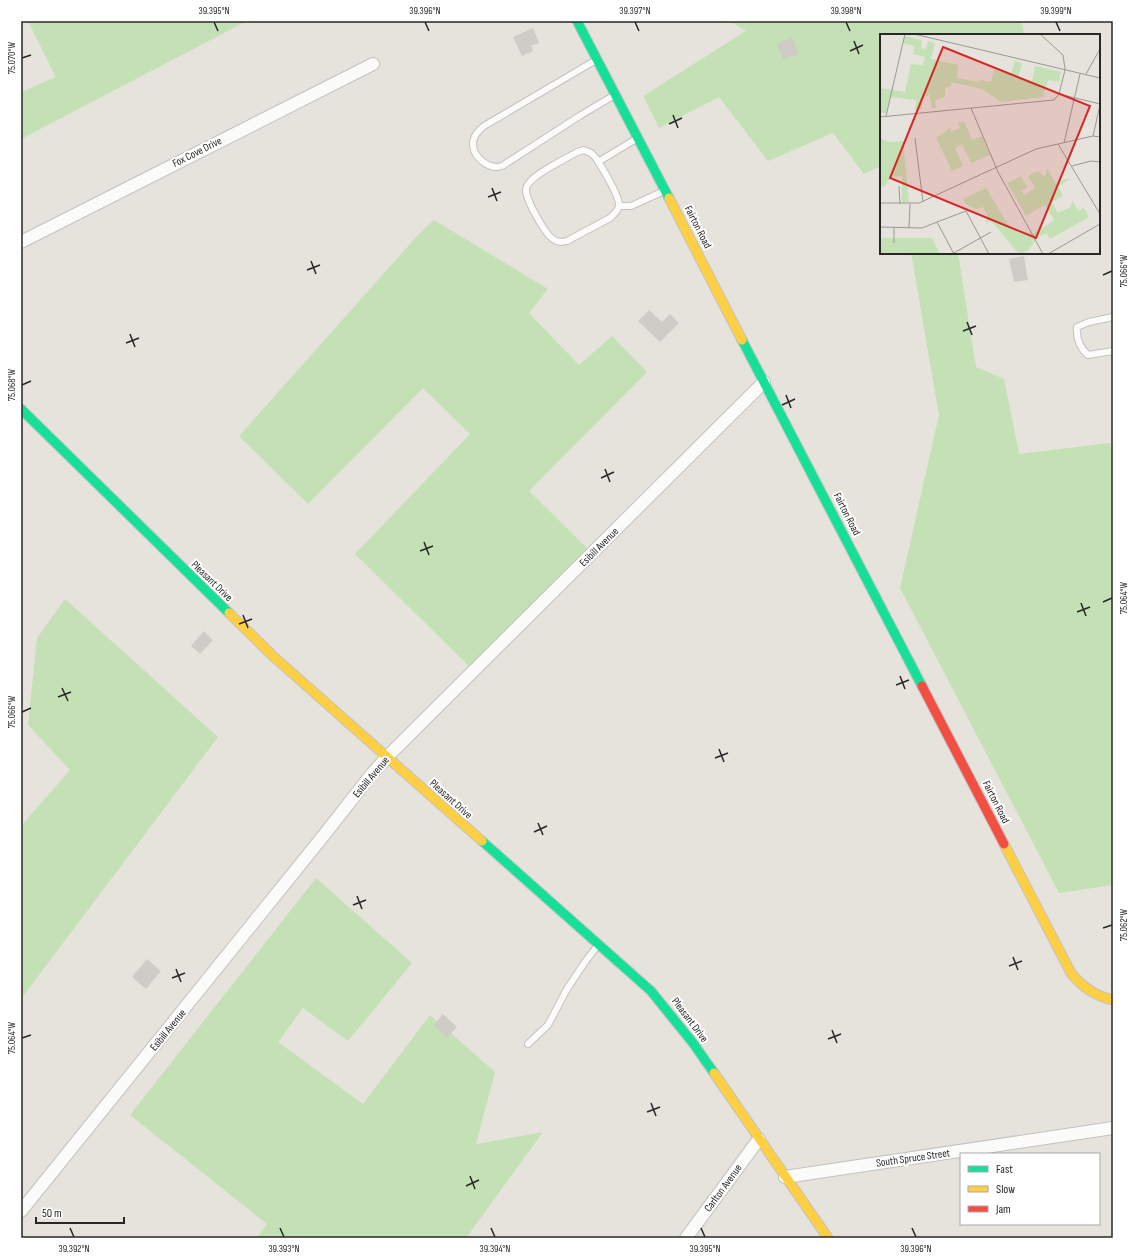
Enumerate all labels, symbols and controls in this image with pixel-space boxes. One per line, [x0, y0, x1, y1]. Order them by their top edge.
text: 39.395°N [199, 5, 229, 17]
text: 39.396°N [409, 5, 441, 17]
text: 39.397°N [619, 5, 651, 17]
text: 39.398°N [830, 5, 862, 17]
text: 39.399°N [1040, 5, 1072, 17]
inset map [880, 34, 1100, 254]
text: 75.070°W [6, 42, 18, 74]
street label: Fox Cove Drive [170, 134, 224, 170]
street label: Fairton Road [682, 203, 714, 251]
text: 75.066°W [1118, 254, 1130, 287]
text: 75.068°W [6, 368, 18, 401]
street label: Fairton Road [831, 490, 863, 538]
street label: Esibill Avenue [577, 525, 621, 569]
street label: Pleasant Drive [189, 558, 235, 604]
text: 75.064°W [1118, 582, 1130, 614]
text: 75.066°W [6, 695, 18, 728]
street label: Esibill Avenue [350, 754, 392, 800]
street label: Pleasant Drive [427, 777, 475, 821]
street label: Fairton Road [980, 778, 1012, 826]
text: 75.062°W [1118, 908, 1130, 941]
street label: Pleasant Drive [669, 995, 711, 1045]
street label: Esibill Avenue [147, 1007, 189, 1053]
text: 75.064°W [6, 1022, 18, 1054]
street label: South Spruce Street [875, 1146, 951, 1170]
legend [960, 1153, 1100, 1225]
street label: Carlton Avenue [701, 1162, 745, 1214]
text: Fast [996, 1162, 1013, 1177]
text: Slow [996, 1182, 1015, 1197]
scale bar [36, 1199, 124, 1225]
text: Jam [995, 1202, 1011, 1217]
text: 50 m [42, 1206, 62, 1221]
text: 39.392°N [58, 1243, 90, 1255]
text: 39.393°N [268, 1243, 300, 1255]
text: 39.394°N [480, 1243, 510, 1255]
text: 39.395°N [690, 1243, 720, 1255]
text: 39.396°N [900, 1243, 932, 1255]

